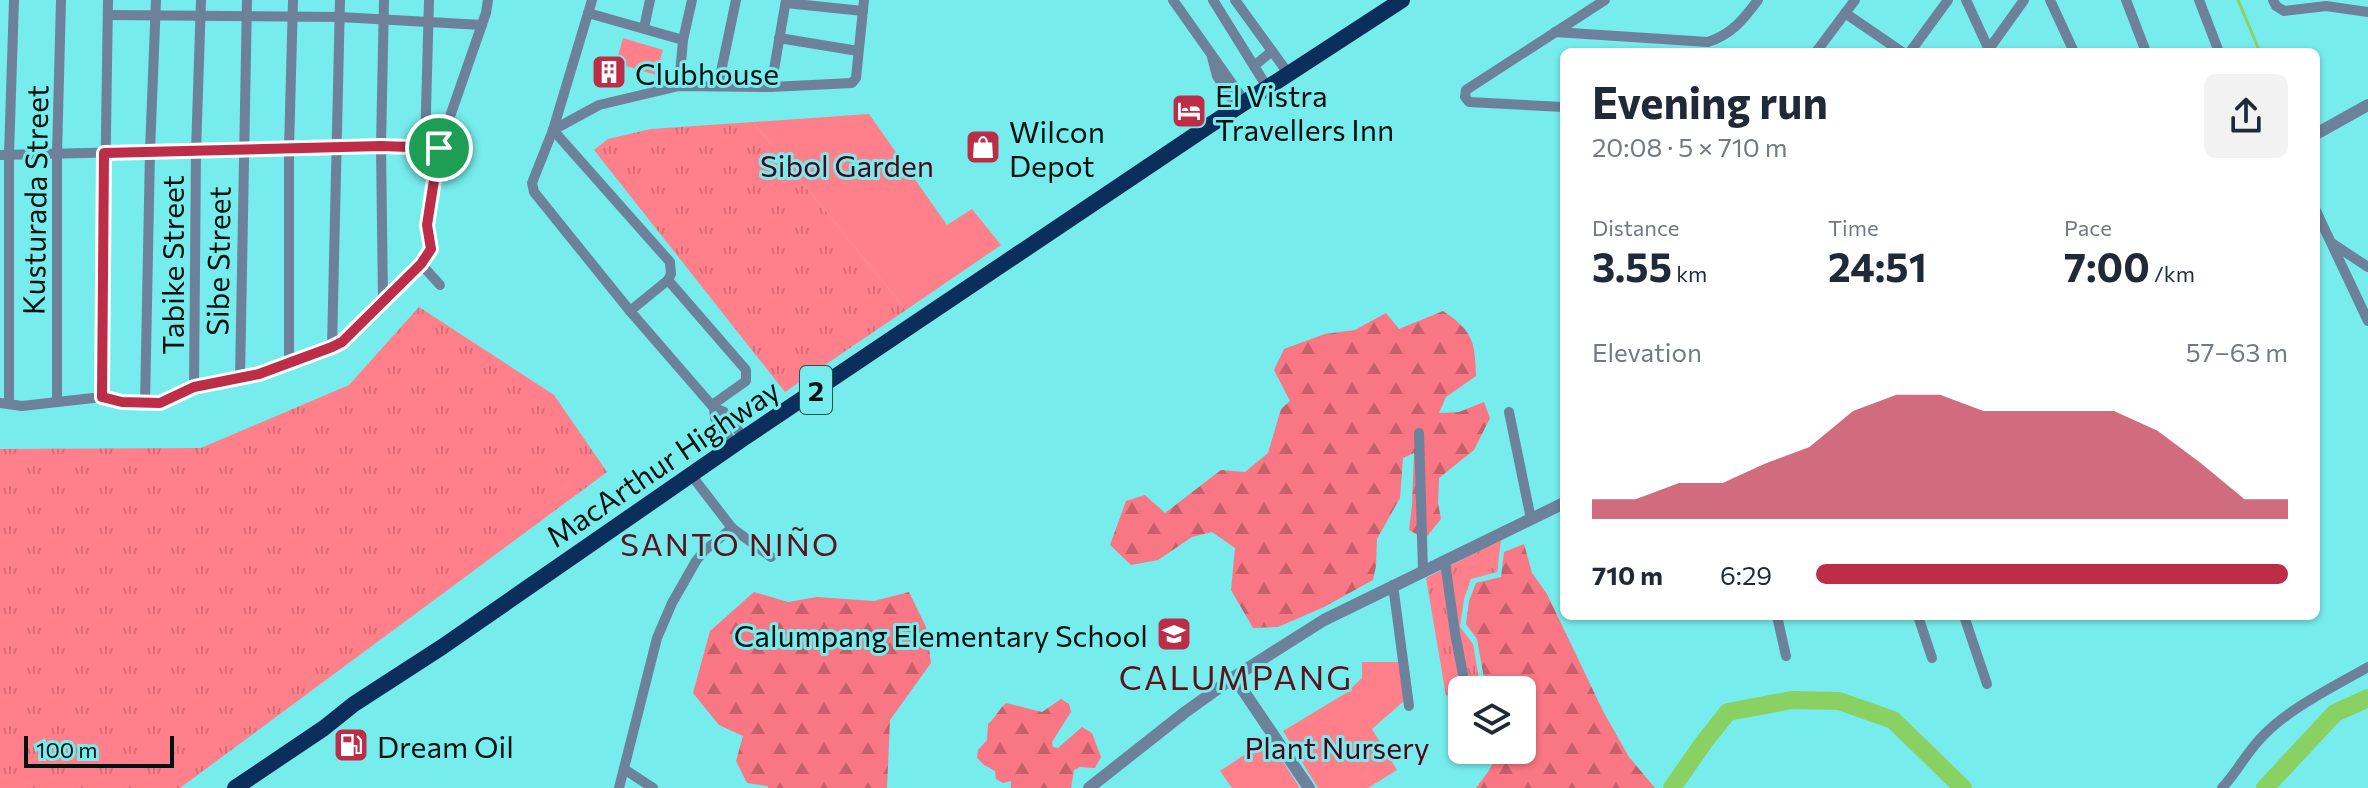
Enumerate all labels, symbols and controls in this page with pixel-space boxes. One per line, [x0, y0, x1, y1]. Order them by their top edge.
building icon: Clubhouse [590, 53, 628, 91]
place label: Clubhouse [635, 54, 779, 91]
text: Evening run [1592, 74, 1828, 128]
button: share [2204, 74, 2288, 158]
place label: El Vistra Travellers Inn [1215, 76, 1394, 147]
street label: Kusturada Street [13, 85, 55, 315]
hotel icon: El Vistra Travellers Inn [1170, 92, 1208, 130]
place label: Wilcon Depot [1009, 112, 1105, 183]
pin [405, 114, 473, 182]
icon: arrive [417, 126, 461, 170]
shop icon: Wilcon Depot [964, 128, 1002, 166]
text: 20:08 · 5 × 710 m [1592, 131, 1787, 162]
park label: Sibol Garden [760, 146, 934, 183]
street label: Tabike Street [153, 175, 190, 355]
street label: Sibe Street [197, 186, 237, 336]
text: Distance [1592, 214, 1679, 241]
text: Time [1828, 214, 1879, 241]
text: Pace [2064, 214, 2112, 241]
text: 3.55 [1592, 241, 1672, 290]
text: 24:51 [1828, 241, 1927, 290]
text: 7:00 [2064, 241, 2150, 290]
text: km [1672, 260, 1707, 287]
text: /km [2150, 260, 2195, 287]
text: Elevation [1592, 336, 1702, 367]
text: 57–63 m [2186, 336, 2288, 367]
road number: 2 [800, 366, 832, 414]
street label: MacArthur Highway [538, 370, 786, 554]
district label: SANTO NIÑO [620, 523, 840, 563]
text: 710 m [1592, 559, 1663, 590]
text: 6:29 [1720, 559, 1772, 590]
school or university icon: Calumpang Elementary School [1155, 615, 1193, 653]
place label: Calumpang Elementary School [734, 616, 1148, 653]
district label: CALUMPANG [1119, 655, 1353, 697]
map controls [1448, 676, 1536, 764]
button: layers [1448, 676, 1536, 764]
fuel station icon: Dream Oil [332, 726, 370, 764]
place label: Dream Oil [377, 727, 514, 764]
park label: Plant Nursery [1244, 728, 1430, 765]
scale bar [24, 732, 174, 768]
text: 100 m [36, 736, 98, 763]

